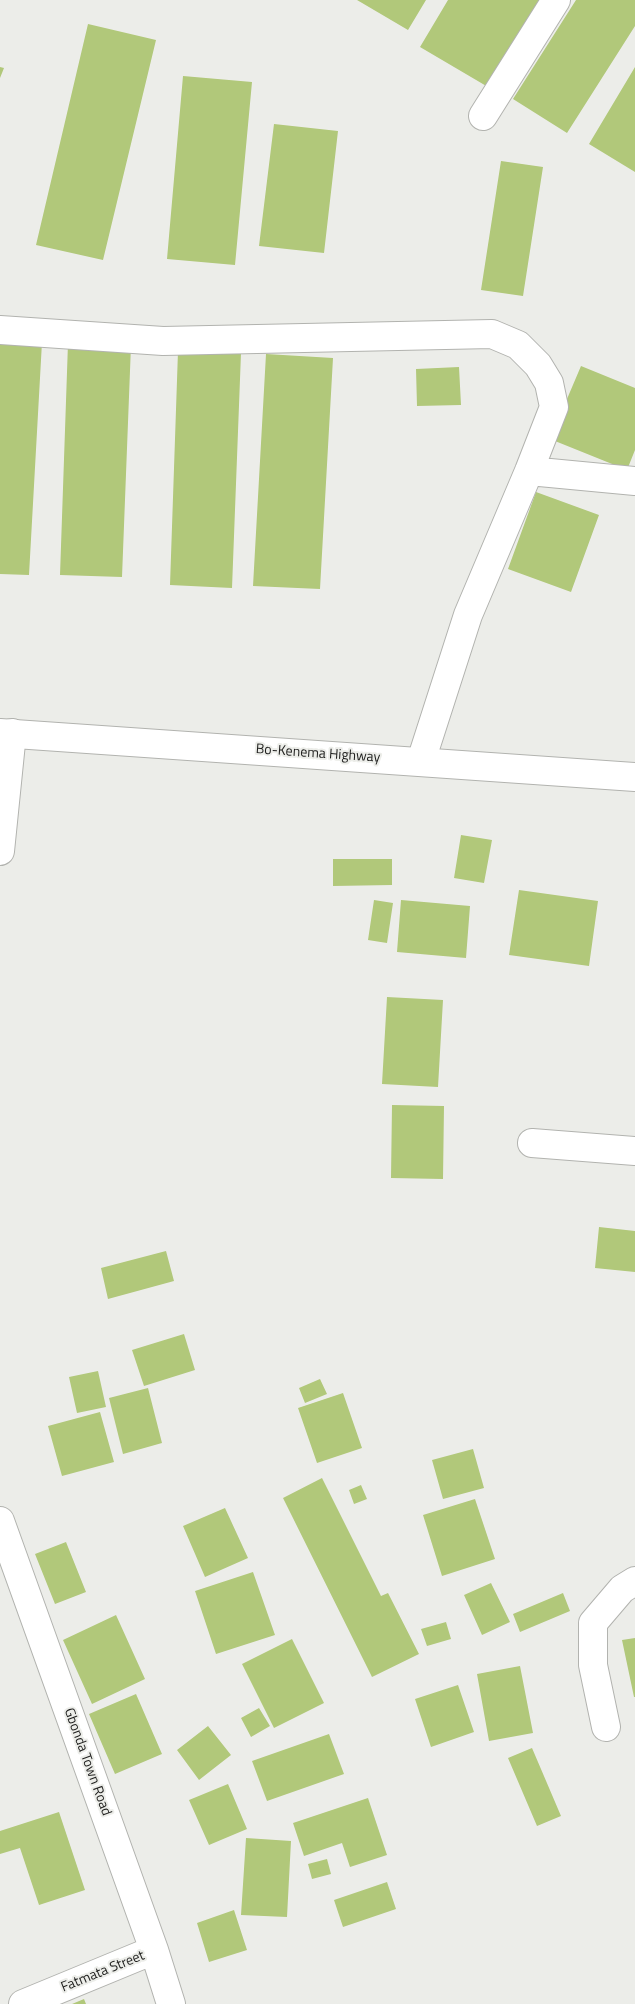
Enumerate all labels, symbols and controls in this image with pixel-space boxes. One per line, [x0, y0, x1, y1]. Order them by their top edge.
street label: Bo-Kenema Highway [255, 741, 381, 767]
street label: Gbonda Town Road [60, 1706, 114, 1818]
street label: Fatmata Street [59, 1948, 147, 1996]

